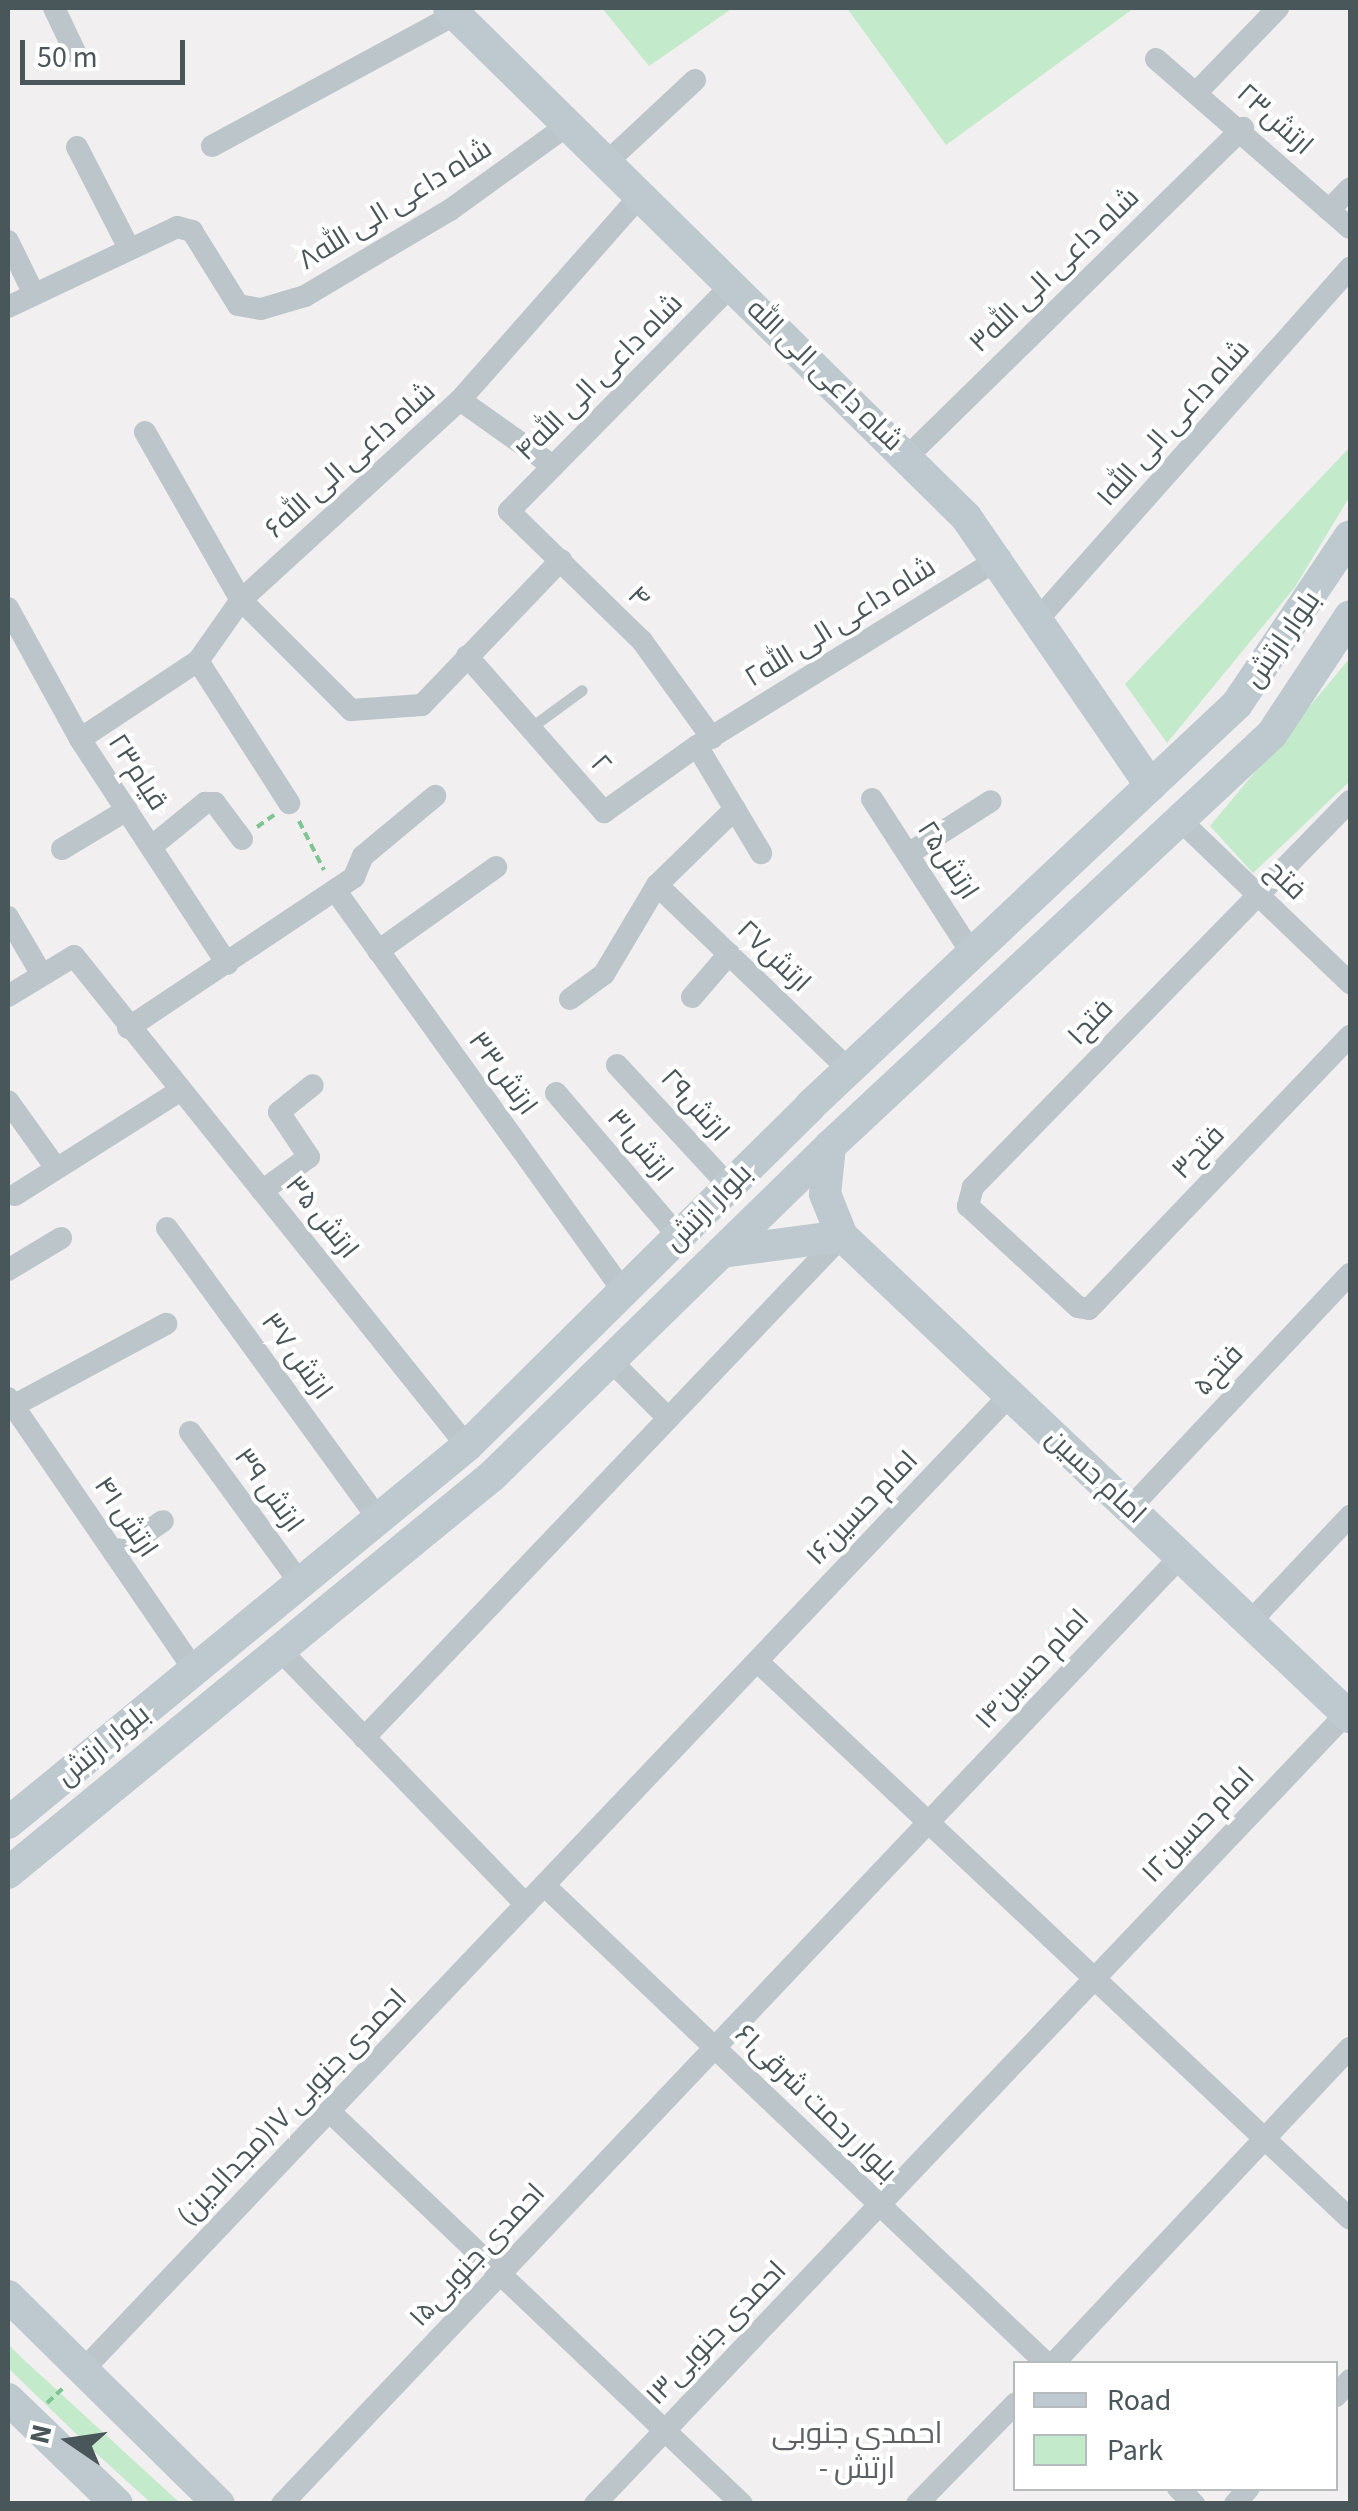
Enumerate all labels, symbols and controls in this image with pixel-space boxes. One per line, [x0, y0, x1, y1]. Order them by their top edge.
scale bar [25, 20, 190, 82]
text: 50 m [37, 36, 98, 79]
street label: ارتش۲۳ [1230, 76, 1320, 162]
street label: شاه داعی الی الله۸ [292, 131, 498, 277]
street label: شاه داعی الی الله۳ [962, 180, 1146, 360]
street label: شاه داعی الی الله۴ [508, 286, 690, 468]
street label: شاه داعی الی الله [740, 292, 910, 458]
street label: شاه داعی الی الله۱ [1089, 333, 1257, 513]
street label: شاه داعی الی الله۶ [258, 375, 442, 545]
street label: شاه داعی الی الله۲ [738, 550, 942, 694]
street label: ۴ [621, 579, 657, 615]
street label: بلوار ارتش [1237, 584, 1327, 694]
street label: قیام۲۳ [101, 727, 175, 817]
street label: ۲ [583, 747, 619, 781]
street label: ارتش۲۵ [910, 814, 986, 906]
street label: فتح [1259, 853, 1313, 907]
street label: ارتش۲۷ [730, 913, 818, 999]
street label: ۱فتح [1060, 992, 1120, 1052]
street label: ارتش۳۳ [461, 1025, 545, 1121]
street label: ارتش۲۹ [654, 1062, 736, 1148]
street label: ارتش۳۱ [600, 1102, 680, 1188]
street label: ۳فتح [1164, 1118, 1232, 1186]
street label: بلوار ارتش [657, 1156, 759, 1258]
street label: ارتش ۳۵ [278, 1169, 366, 1265]
street label: ارتش ۳۷ [254, 1306, 340, 1406]
street label: ۵فتح [1186, 1337, 1250, 1403]
street label: امام حسین [1039, 1421, 1153, 1531]
street label: ارتش ۳۹ [227, 1441, 311, 1539]
street label: امام حسین۱۶ [799, 1444, 925, 1572]
street label: ارتش ۴۱ [87, 1470, 165, 1564]
street label: امام حسین۱۴ [968, 1602, 1096, 1736]
street label: بلوار ارتش [50, 1697, 156, 1793]
street label: امام حسین۱۲ [1135, 1760, 1261, 1890]
street label: احمدی جنوبی ۱۷(مجدالدین) [170, 1982, 414, 2232]
street label: بلوار رحمت شرقی۶۱ [728, 2017, 904, 2189]
street label: احمدی جنوبی۱۵ [402, 2176, 552, 2334]
street label: احمدی جنوبی۱۳ [639, 2254, 793, 2412]
legend [1013, 2361, 1338, 2491]
text: Road [1107, 2379, 1171, 2422]
north arrow [20, 2391, 120, 2491]
district label: احمدی جنوبی - ارتش [771, 2416, 943, 2486]
text: N [19, 2421, 62, 2448]
text: Park [1107, 2429, 1163, 2472]

